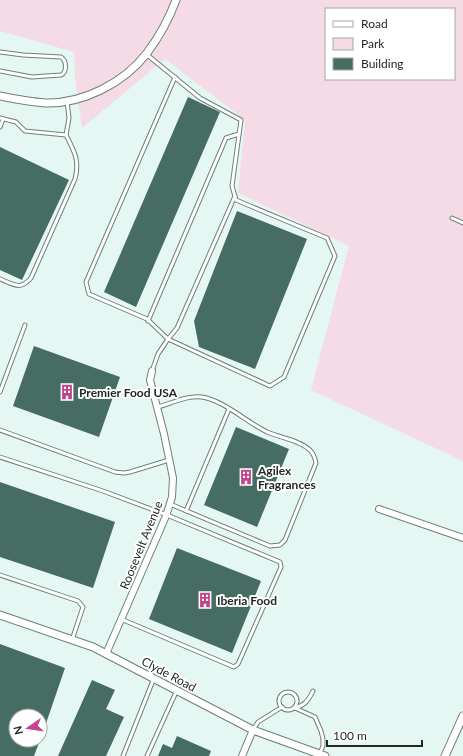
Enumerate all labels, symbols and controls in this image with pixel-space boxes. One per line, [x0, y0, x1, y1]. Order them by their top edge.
legend [325, 8, 455, 80]
text: Road [361, 16, 388, 31]
text: Park [361, 36, 385, 51]
text: Building [361, 56, 404, 71]
building icon: Premier Food USA [58, 383, 76, 401]
place label: Premier Food USA [79, 385, 178, 400]
place label: Agilex Fragrances [257, 463, 316, 492]
building icon: Agilex Fragrances [237, 468, 255, 486]
street label: Roosevelt Avenue [116, 499, 166, 591]
building icon: Iberia Food [196, 591, 214, 609]
place label: Iberia Food [217, 593, 277, 608]
street label: Clyde Road [139, 653, 199, 695]
north arrow [8, 708, 48, 748]
scale bar [327, 722, 422, 748]
text: N [10, 725, 25, 736]
text: 100 m [333, 728, 367, 743]

